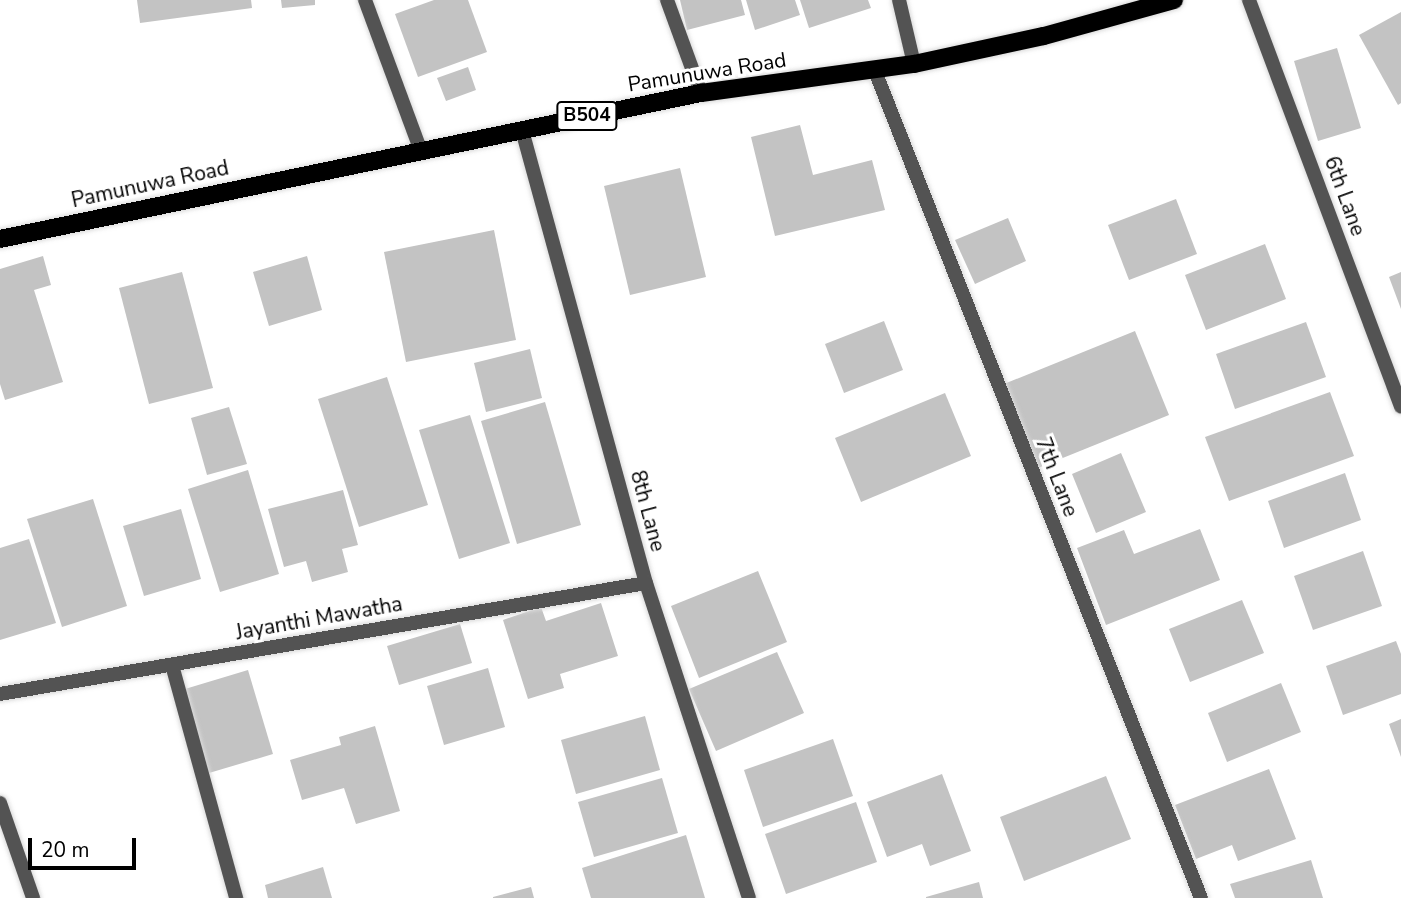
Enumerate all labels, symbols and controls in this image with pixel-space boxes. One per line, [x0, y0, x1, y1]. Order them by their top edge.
street label: Pamunuwa Road [626, 47, 788, 97]
road number: B504 [556, 100, 618, 132]
street label: 6th Lane [1319, 153, 1371, 239]
street label: Pamunuwa Road [69, 155, 231, 213]
street label: 7th Lane [1030, 434, 1084, 520]
street label: 8th Lane [625, 468, 671, 554]
street label: Jayanthi Mawatha [234, 591, 404, 645]
scale bar [32, 824, 140, 868]
text: 20 m [41, 836, 90, 864]

